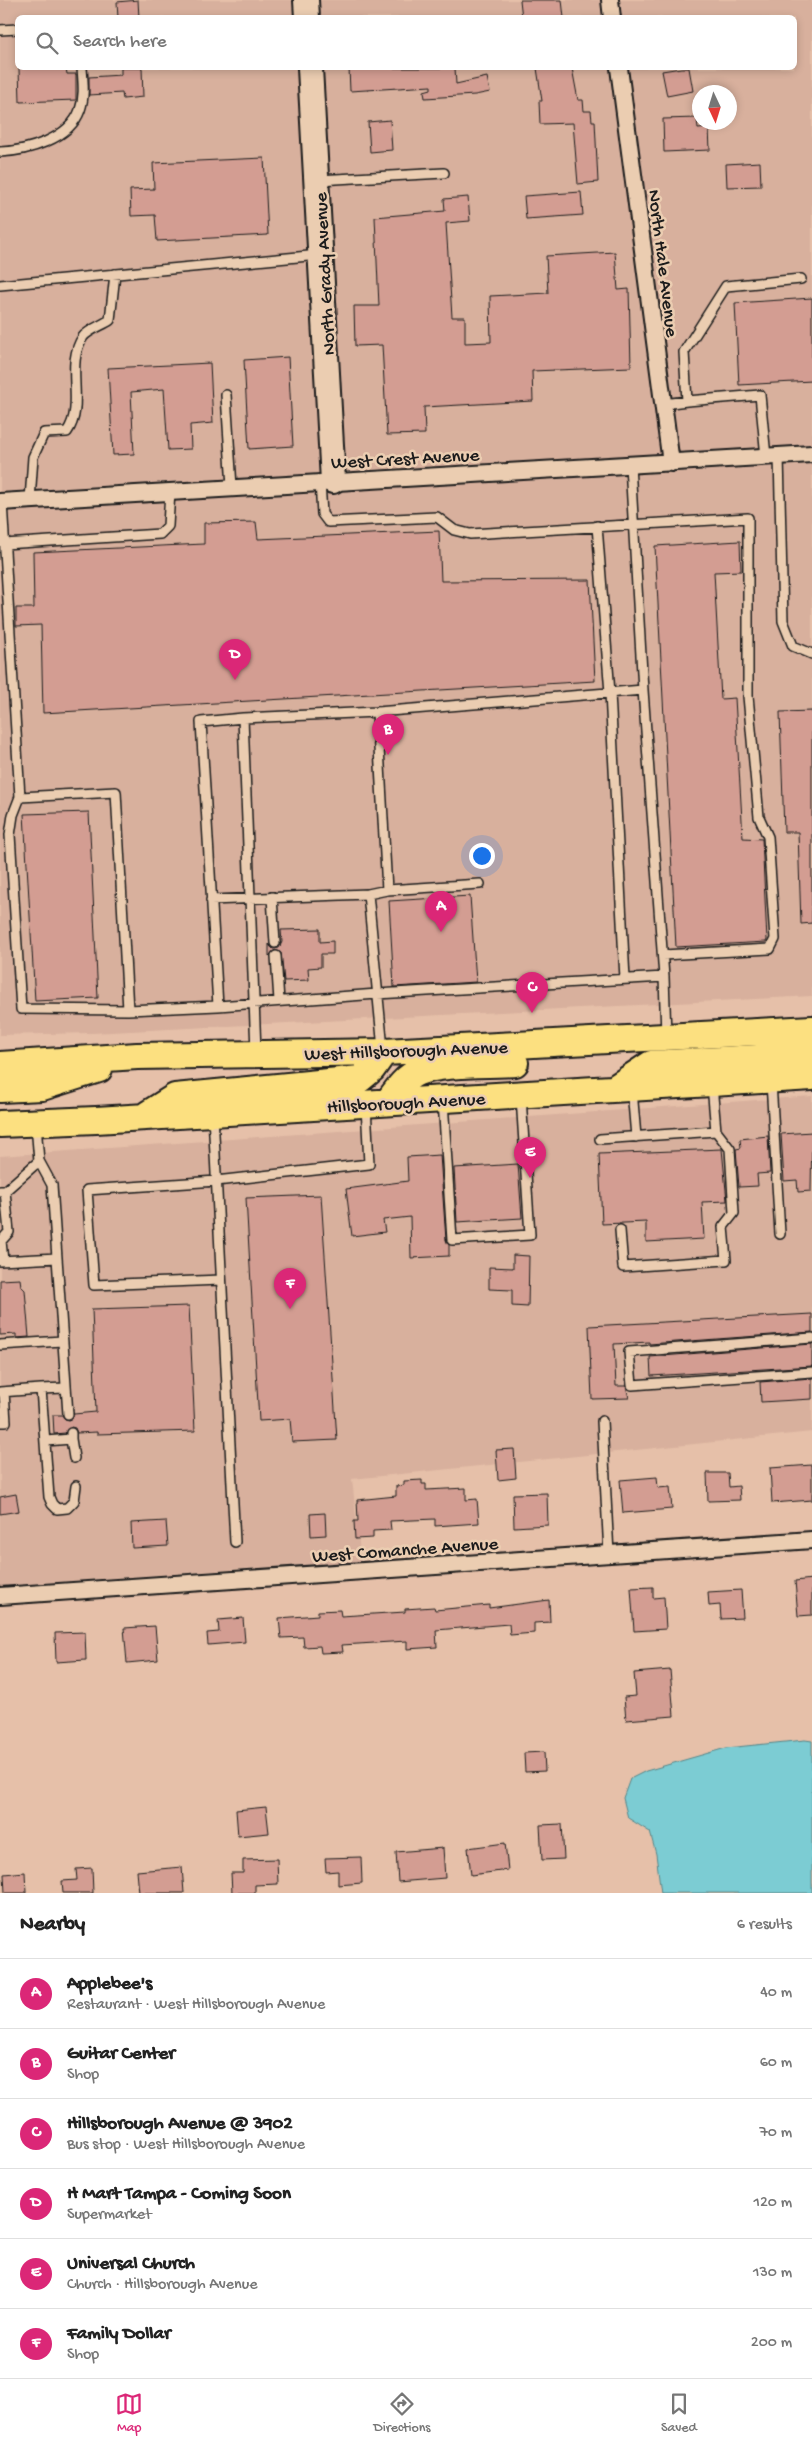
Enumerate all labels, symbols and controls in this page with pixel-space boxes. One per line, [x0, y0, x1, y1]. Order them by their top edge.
search box [15, 15, 797, 70]
icon: search [33, 29, 61, 57]
text: Search here [73, 31, 167, 54]
north arrow [692, 85, 737, 130]
street label: North Hale Avenue [641, 188, 682, 339]
street label: North Grady Avenue [311, 192, 342, 356]
street label: West Crest Avenue [330, 445, 480, 476]
pin: D [219, 639, 251, 680]
pin: B [372, 714, 404, 755]
your location [469, 843, 495, 869]
pin: A [425, 891, 457, 932]
pin: C [516, 972, 548, 1013]
street label: West Hillsborough Avenue [304, 1037, 508, 1068]
street label: Hillsborough Avenue [327, 1089, 486, 1120]
pin: E [514, 1137, 546, 1178]
pin: F [274, 1268, 306, 1309]
street label: West Comanche Avenue [311, 1534, 499, 1569]
text: Nearby [20, 1913, 85, 1938]
text: 6 results [737, 1916, 792, 1935]
text: Applebee's [67, 1973, 152, 1996]
text: A [31, 1984, 41, 2003]
text: 40 m [760, 1984, 792, 2003]
text: Restaurant · West Hillsborough Avenue [67, 1996, 325, 2015]
text: Guitar Center [67, 2043, 175, 2066]
text: B [32, 2054, 40, 2073]
text: 60 m [760, 2054, 792, 2073]
text: Shop [67, 2066, 99, 2085]
text: Hillsborough Avenue @ 3902 [67, 2113, 293, 2136]
text: C [32, 2124, 40, 2143]
text: 70 m [759, 2124, 792, 2143]
text: Bus stop · West Hillsborough Avenue [67, 2136, 305, 2155]
text: H Mart Tampa - Coming Soon [67, 2183, 291, 2206]
text: D [31, 2194, 41, 2213]
text: 120 m [753, 2194, 792, 2213]
text: Supermarket [67, 2206, 152, 2225]
text: Universal Church [67, 2253, 195, 2276]
text: E [31, 2264, 41, 2283]
text: 130 m [753, 2264, 792, 2283]
text: Church · Hillsborough Avenue [67, 2276, 257, 2295]
text: Family Dollar [67, 2323, 171, 2346]
text: F [32, 2334, 40, 2353]
text: 200 m [751, 2334, 792, 2353]
text: Shop [67, 2346, 99, 2365]
tab: Map [115, 2390, 143, 2437]
tab: Directions [374, 2390, 431, 2437]
tab: Saved [661, 2390, 697, 2437]

